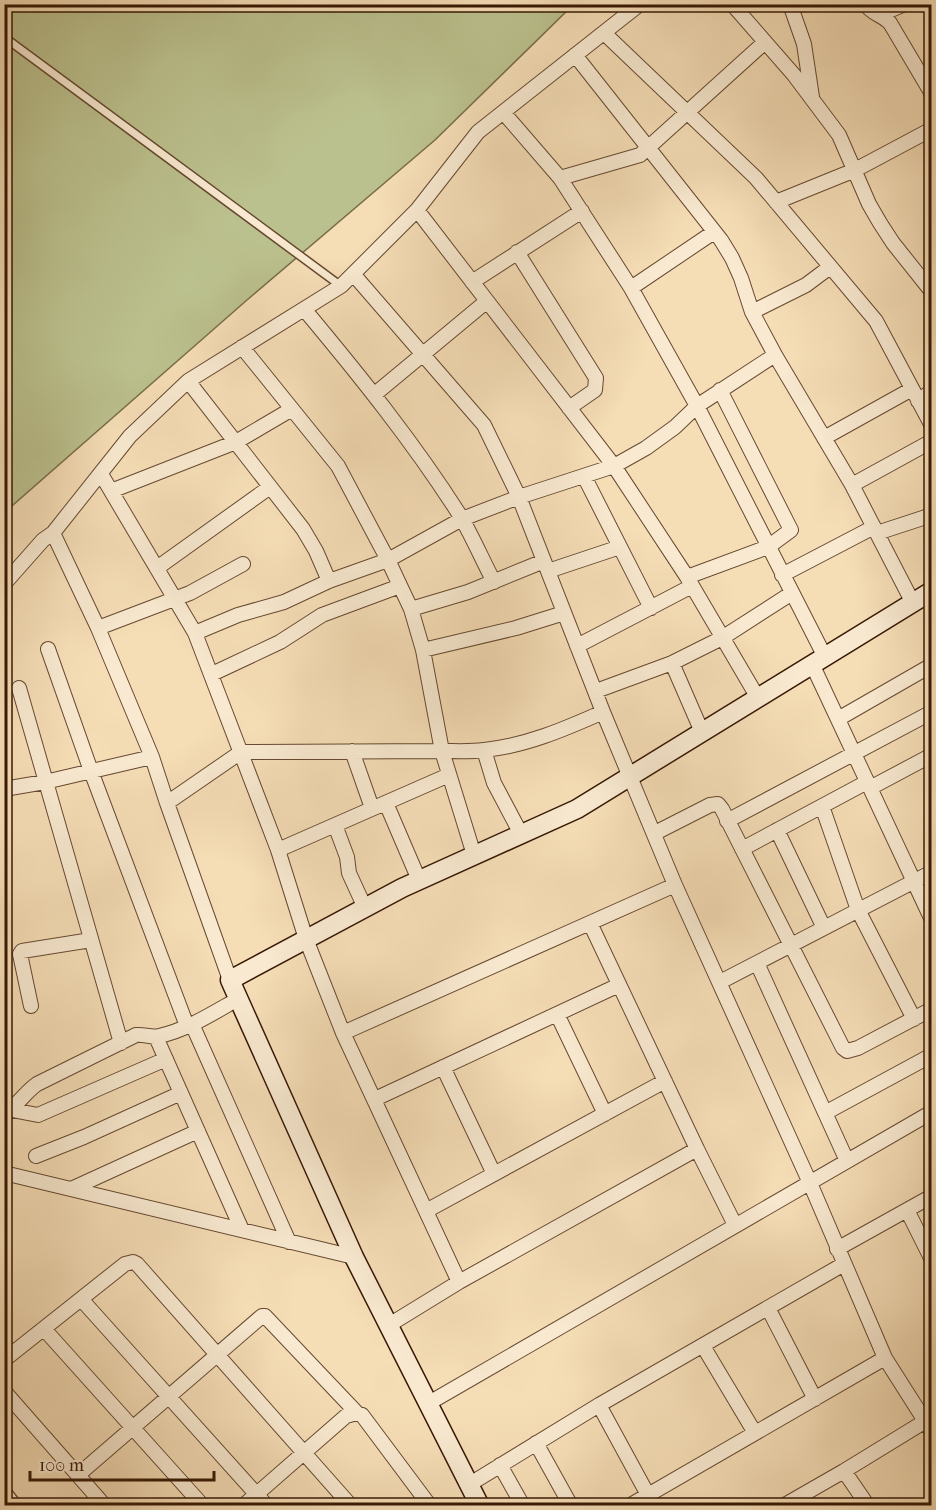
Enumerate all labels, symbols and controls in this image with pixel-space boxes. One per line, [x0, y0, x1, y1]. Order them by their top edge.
scale bar [30, 1444, 214, 1482]
text: 100 m [39, 1455, 84, 1476]

